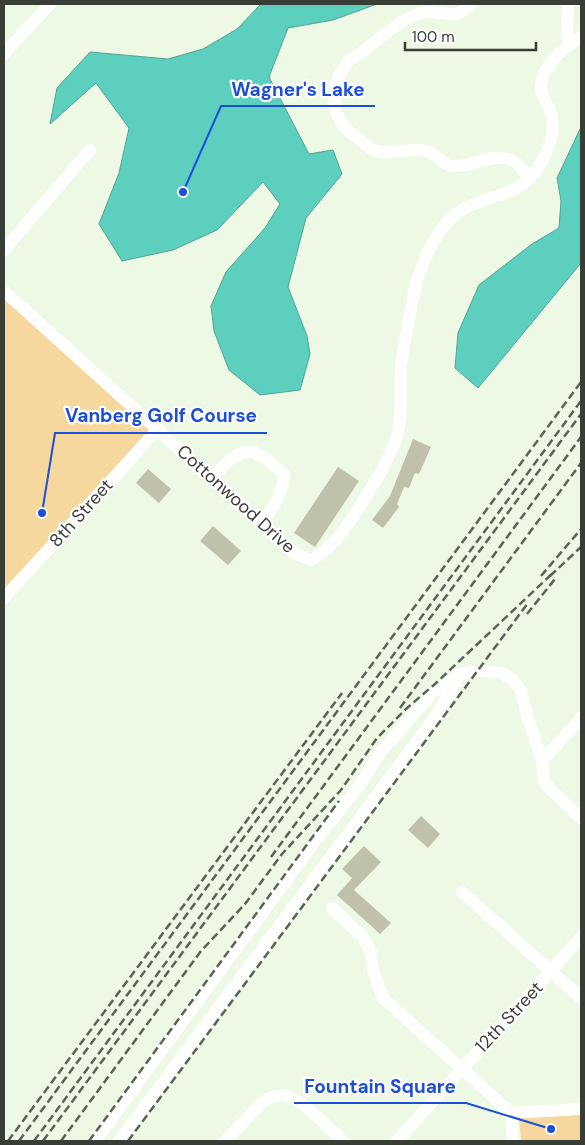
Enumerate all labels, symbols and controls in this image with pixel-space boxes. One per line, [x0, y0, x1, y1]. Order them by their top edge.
scale bar [405, 20, 536, 52]
text: 100 m [412, 27, 455, 47]
callout: Wagner's Lake [221, 72, 375, 106]
text: Wagner's Lake [231, 77, 365, 102]
callout: Vanberg Golf Course [55, 399, 267, 433]
text: Vanberg Golf Course [65, 403, 257, 428]
street label: Cottonwood Drive [172, 439, 300, 559]
street label: 8th Street [44, 474, 118, 552]
street label: 12th Street [470, 976, 548, 1058]
callout: Fountain Square [294, 1069, 466, 1103]
text: Fountain Square [304, 1074, 456, 1099]

